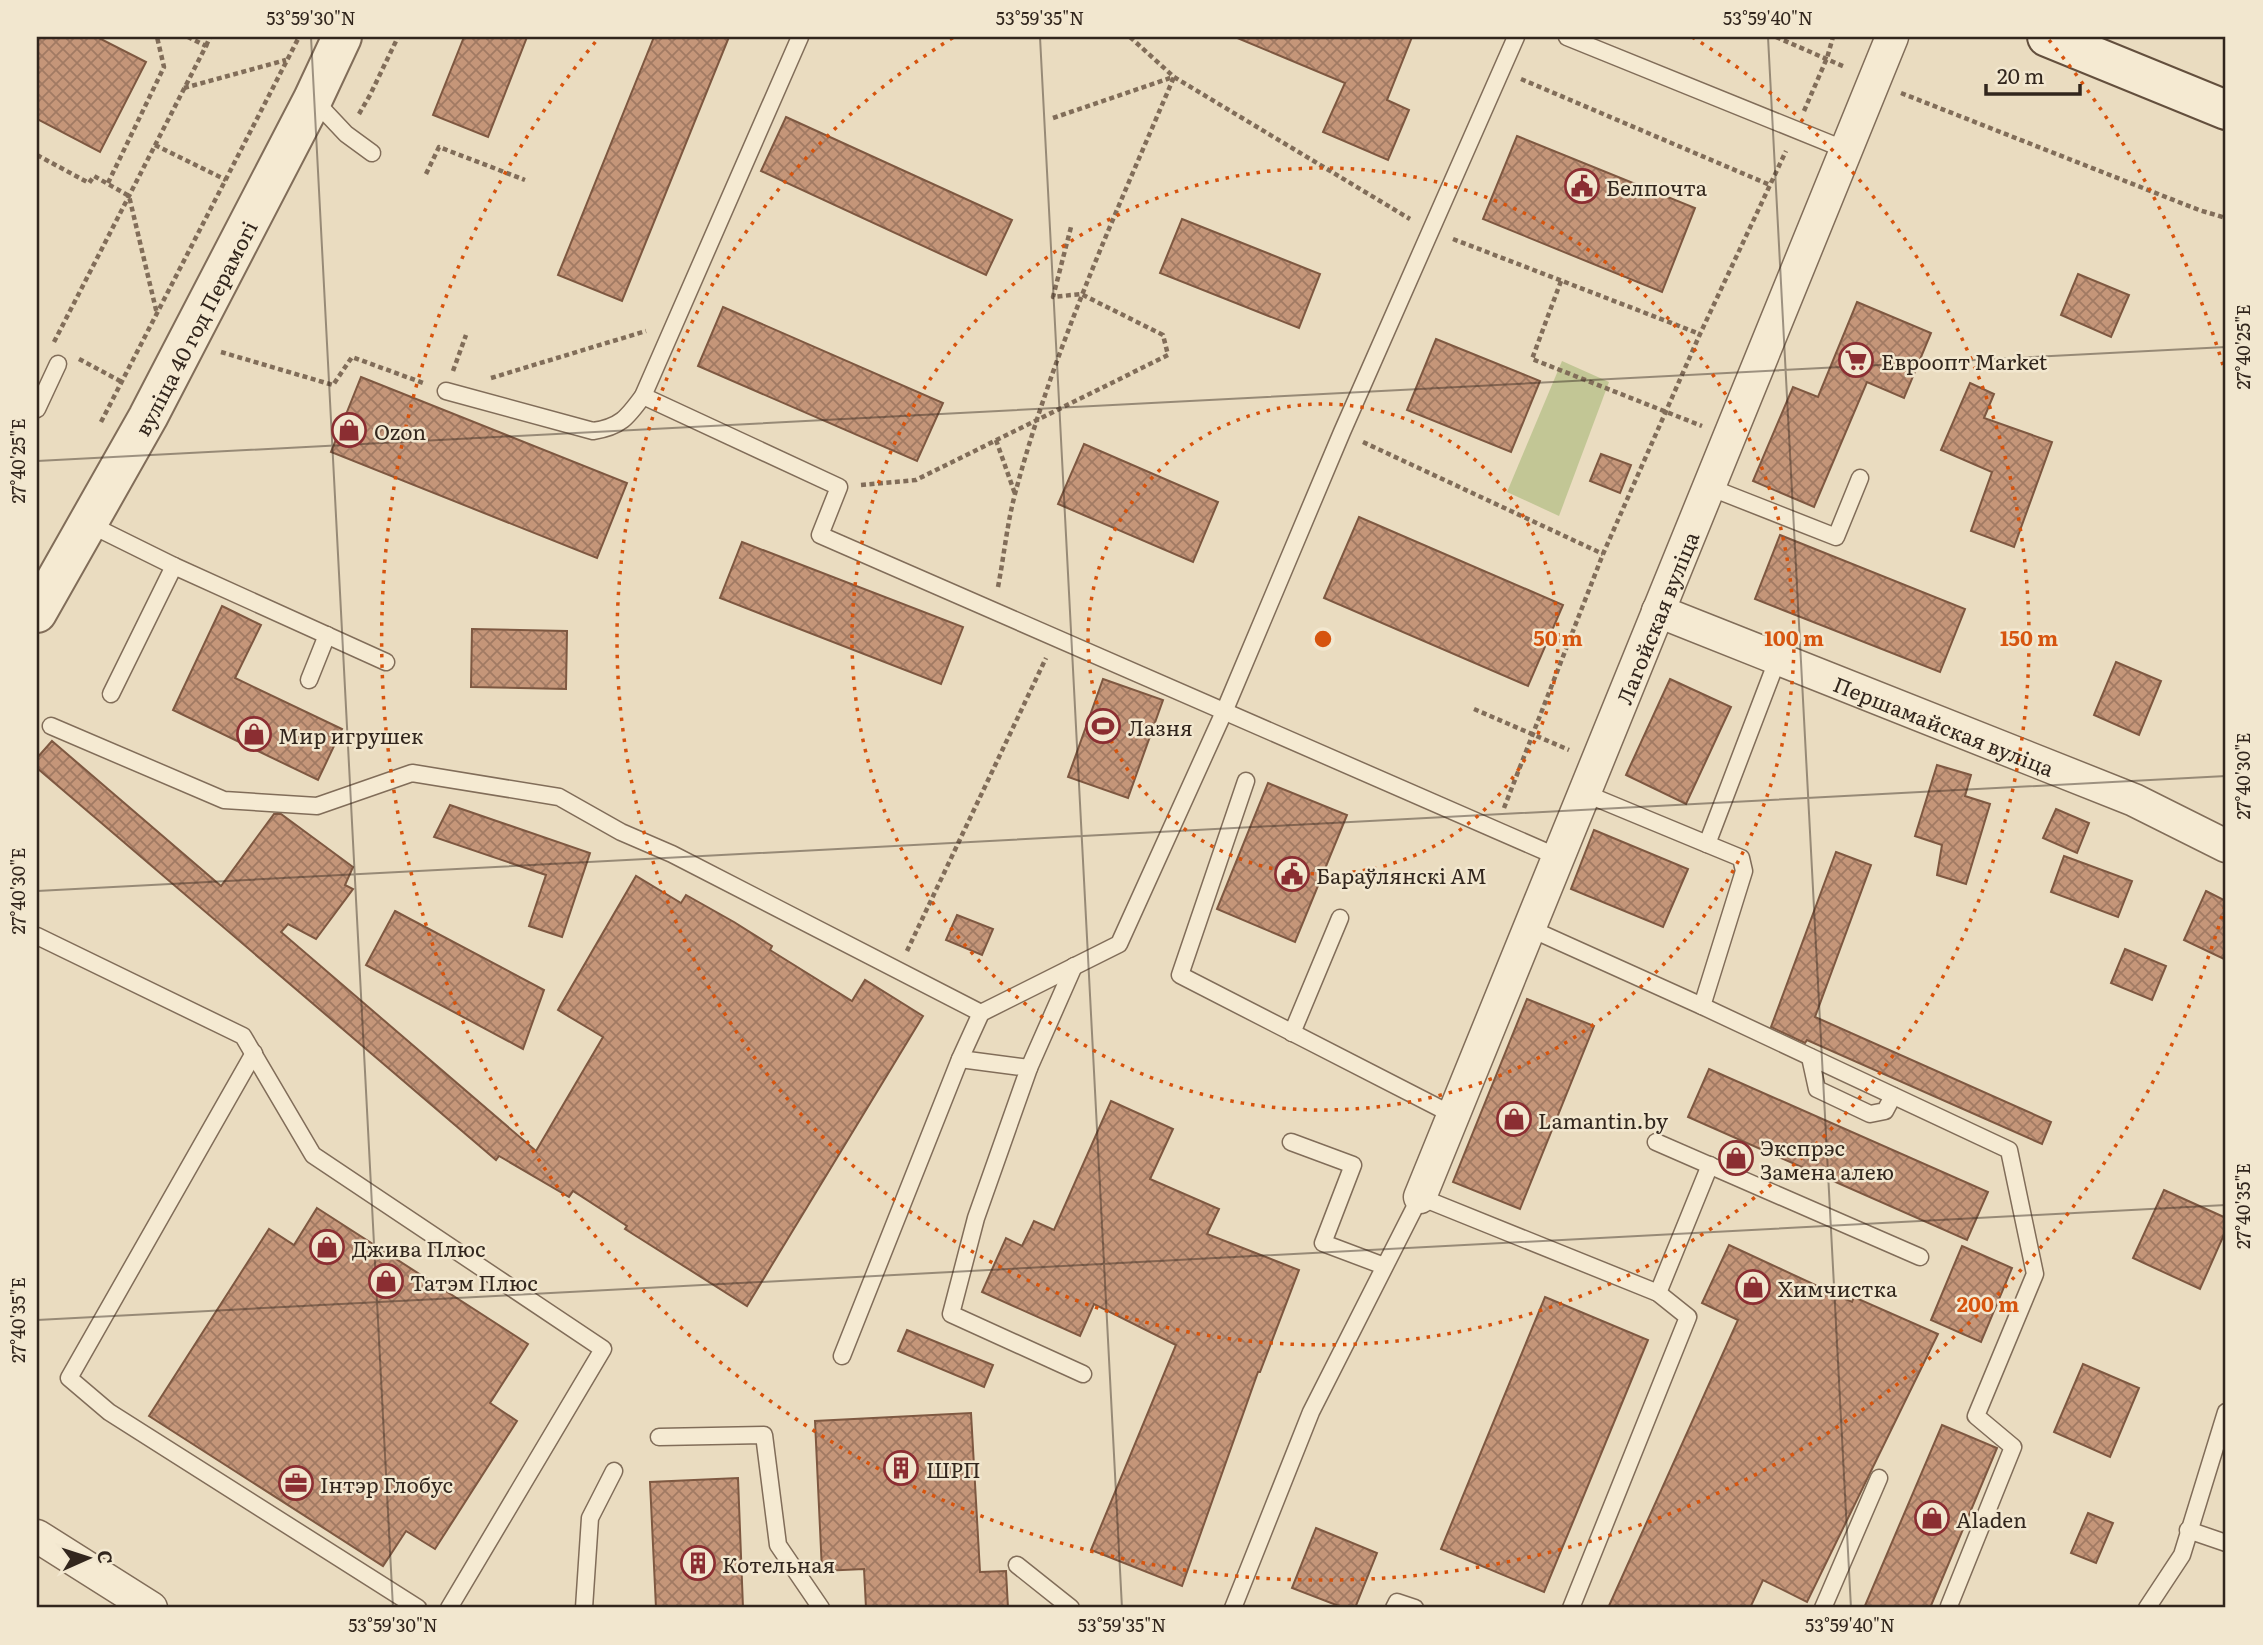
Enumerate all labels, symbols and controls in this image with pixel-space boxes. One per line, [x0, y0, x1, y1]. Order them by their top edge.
text: 53°59'30"N [266, 4, 356, 31]
text: 53°59'35"N [996, 4, 1084, 31]
text: 53°59'40"N [1723, 4, 1813, 31]
scale bar [1986, 52, 2081, 96]
text: 20 m [1997, 59, 2044, 90]
public building icon: Белпочта [1563, 167, 1601, 205]
place label: Белпочта [1606, 171, 1708, 202]
street label: вуліца 40 год Перамогі [125, 214, 263, 441]
text: 27°40'25"E [2229, 304, 2256, 390]
supermarket icon: Евроопт Market [1837, 341, 1875, 379]
place label: Евроопт Market [1881, 345, 2048, 376]
shop icon: Ozon [330, 411, 368, 449]
place label: Ozon [374, 415, 426, 446]
text: 27°40'25"E [4, 418, 31, 504]
street label: Лагойская вуліца [1607, 525, 1705, 708]
text: 50 m [1533, 621, 1583, 652]
text: 100 m [1764, 621, 1824, 652]
text: 150 m [2000, 621, 2058, 652]
centre of rings [1311, 627, 1335, 651]
street label: Першамайская вуліца [1829, 667, 2060, 783]
sports icon: Лазня [1084, 707, 1122, 745]
place label: Лазня [1128, 711, 1193, 742]
shop icon: Мир игрушек [235, 715, 273, 753]
place label: Мир игрушек [278, 719, 424, 750]
text: 27°40'30"E [2229, 732, 2256, 820]
text: 27°40'30"E [4, 847, 31, 935]
public building icon: Бараўлянскі АМ [1273, 855, 1311, 893]
place label: Бараўлянскі АМ [1316, 859, 1487, 890]
shop icon: Lamantin.by [1495, 1100, 1533, 1138]
place label: Lamantin.by [1538, 1104, 1669, 1135]
place label: Экспрэс Замена алею [1760, 1131, 1894, 1186]
shop icon: Экспрэс Замена алею [1717, 1139, 1755, 1177]
text: 27°40'35"E [2229, 1163, 2256, 1249]
shop icon: Джива Плюс [308, 1228, 346, 1266]
place label: Джива Плюс [352, 1232, 486, 1263]
shop icon: Татэм Плюс [367, 1262, 405, 1300]
place label: Татэм Плюс [410, 1266, 538, 1297]
shop icon: Химчистка [1734, 1268, 1772, 1306]
place label: Химчистка [1778, 1272, 1898, 1303]
text: 27°40'35"E [4, 1277, 31, 1363]
text: 200 m [1957, 1287, 2019, 1318]
building icon: ШРП [882, 1449, 920, 1487]
place label: ШРП [926, 1453, 981, 1484]
office icon: Інтэр Глобус [277, 1464, 315, 1502]
place label: Інтэр Глобус [320, 1468, 453, 1499]
shop icon: Aladen [1913, 1499, 1951, 1537]
place label: Aladen [1956, 1503, 2027, 1534]
north arrow [52, 1522, 122, 1592]
building icon: Котельная [679, 1544, 717, 1582]
place label: Котельная [722, 1548, 835, 1579]
text: С [92, 1550, 120, 1565]
text: 53°59'30"N [348, 1611, 438, 1638]
text: 53°59'35"N [1078, 1611, 1166, 1638]
text: 53°59'40"N [1805, 1611, 1895, 1638]

